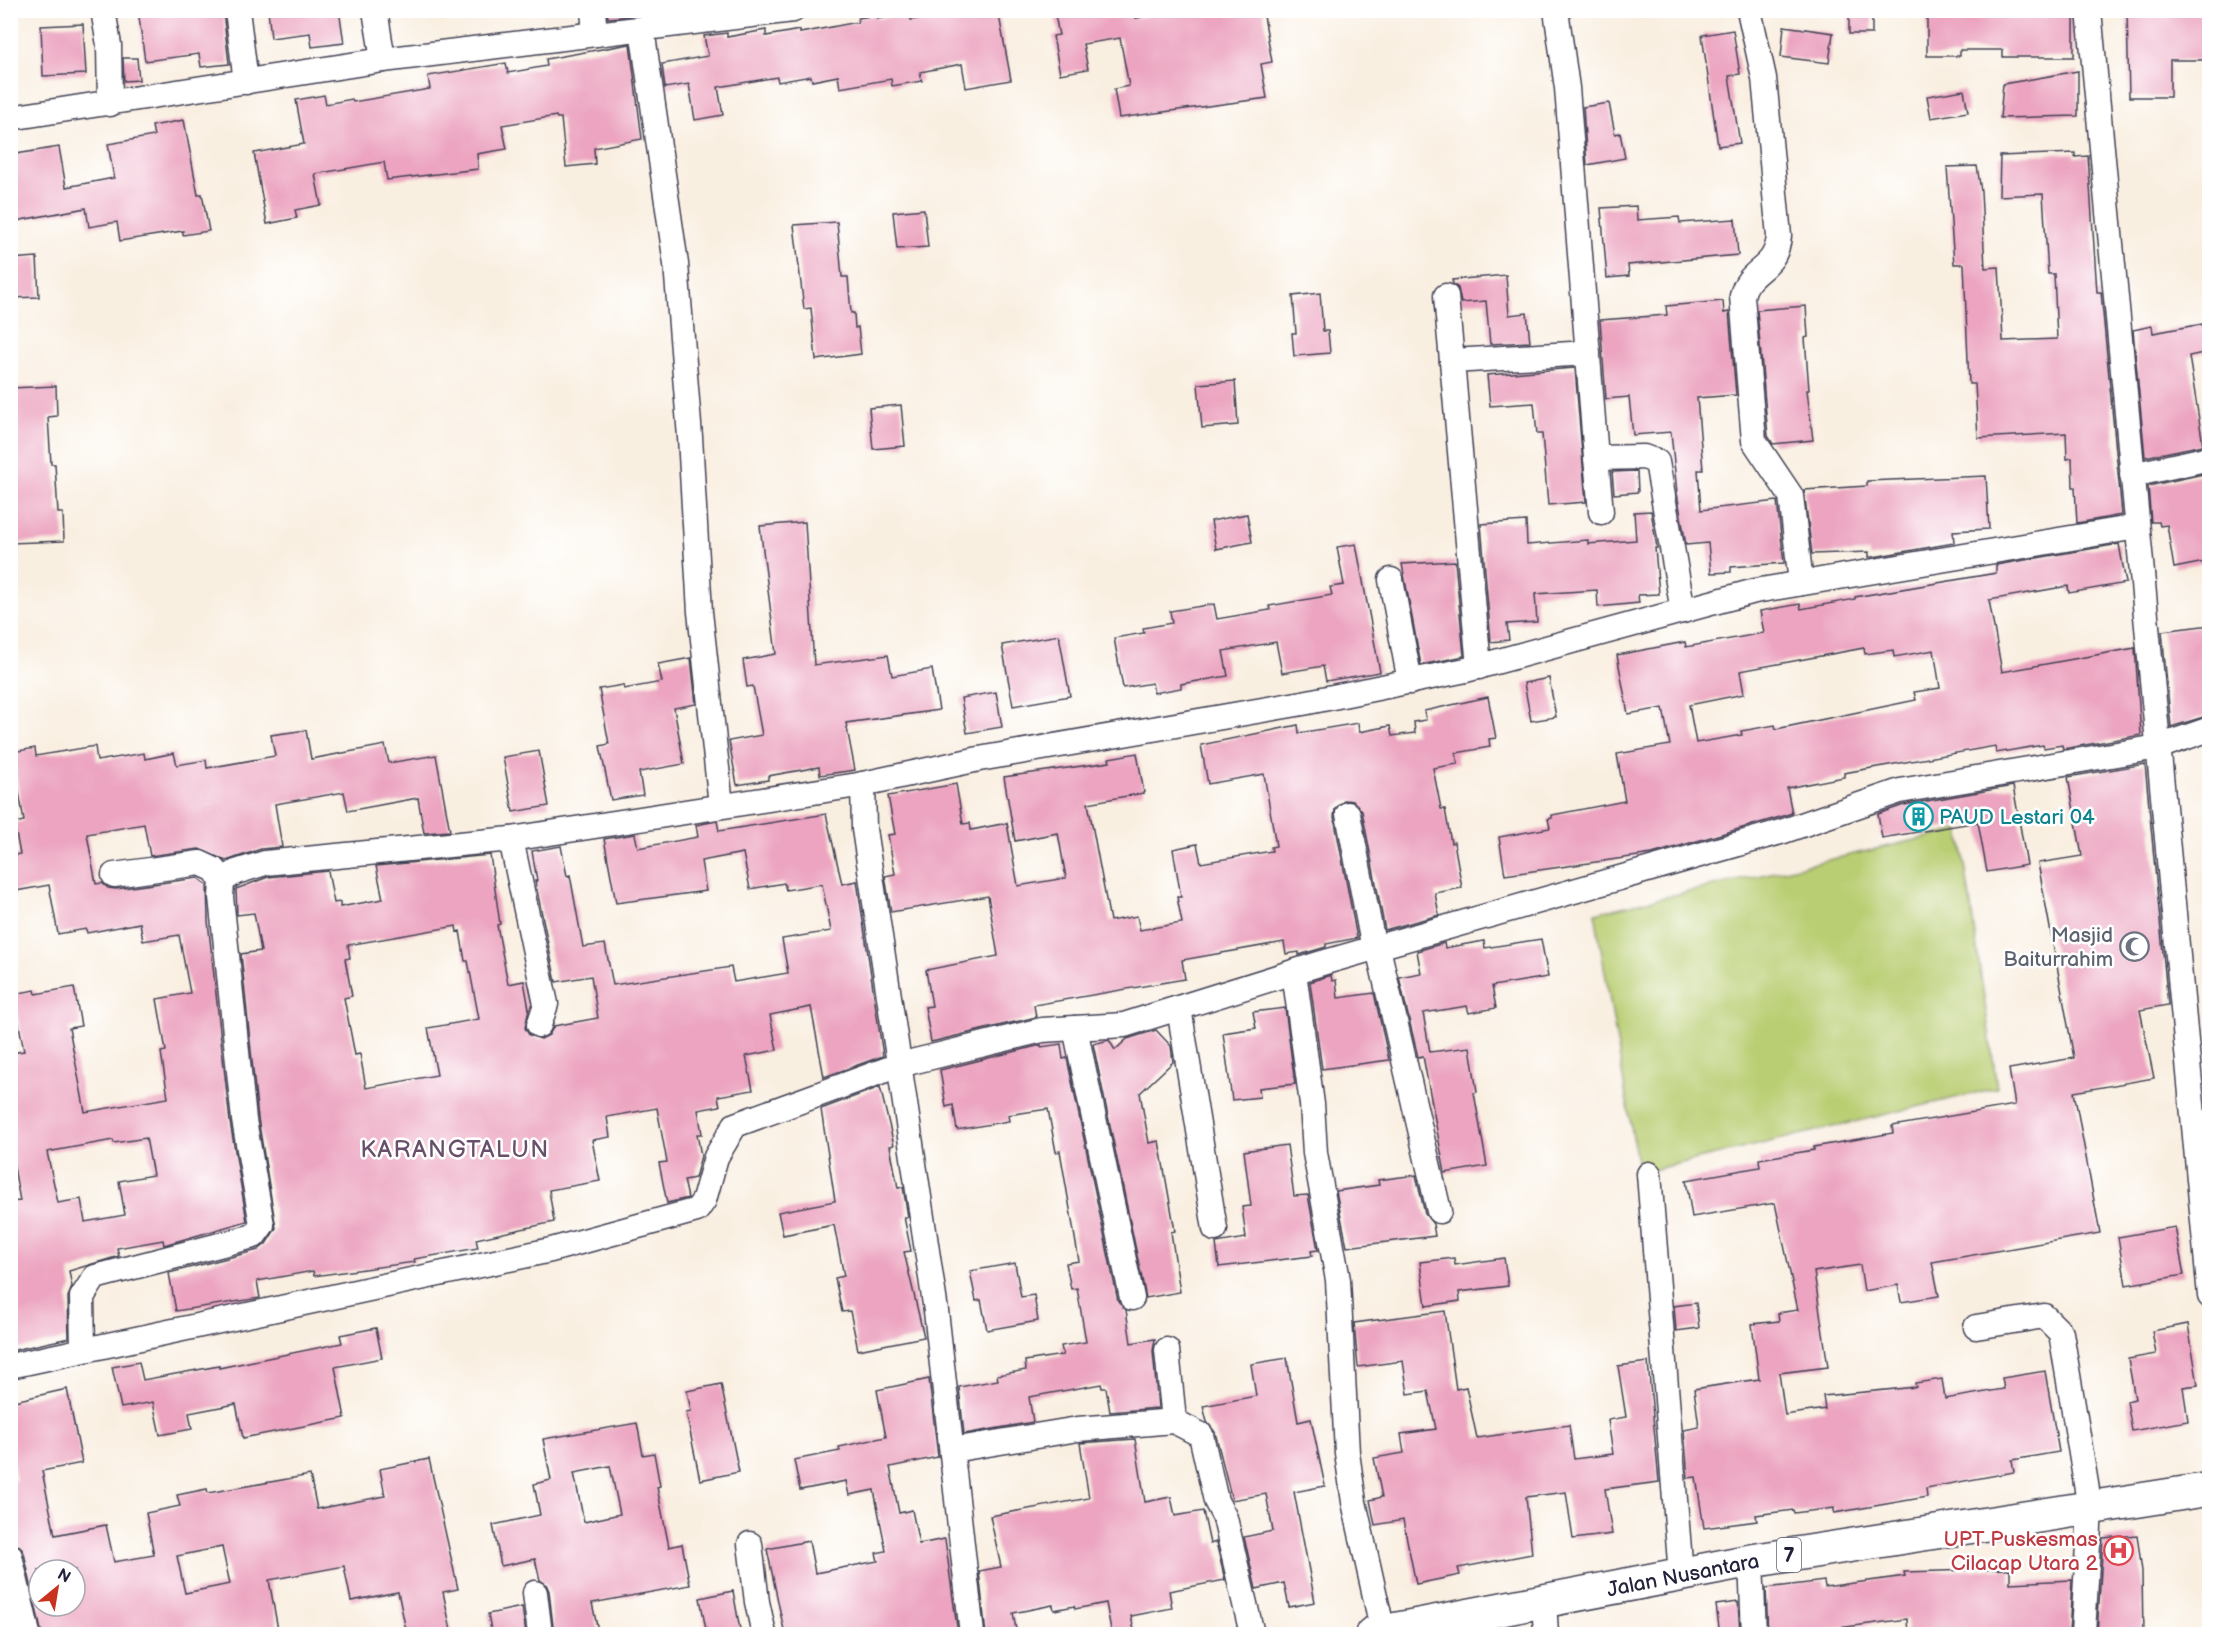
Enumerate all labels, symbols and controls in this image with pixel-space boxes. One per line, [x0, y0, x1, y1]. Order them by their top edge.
building icon: PAUD Lestari 04 [1902, 801, 1934, 833]
place label: PAUD Lestari 04 [1939, 805, 2095, 830]
place label: Masjid Baiturrahim [2003, 923, 2113, 972]
mosque icon: Masjid Baiturrahim [2118, 931, 2150, 963]
district label: KARANGTALUN [360, 1135, 550, 1164]
place label: UPT Puskesmas Cilacap Utara 2 [1943, 1527, 2099, 1576]
hospital icon: UPT Puskesmas Cilacap Utara 2 [2103, 1535, 2135, 1567]
road number: 7 [1777, 1538, 1801, 1572]
street label: Jalan Nusantara [1605, 1548, 1761, 1603]
north arrow [27, 1558, 87, 1618]
text: N [54, 1565, 74, 1588]

